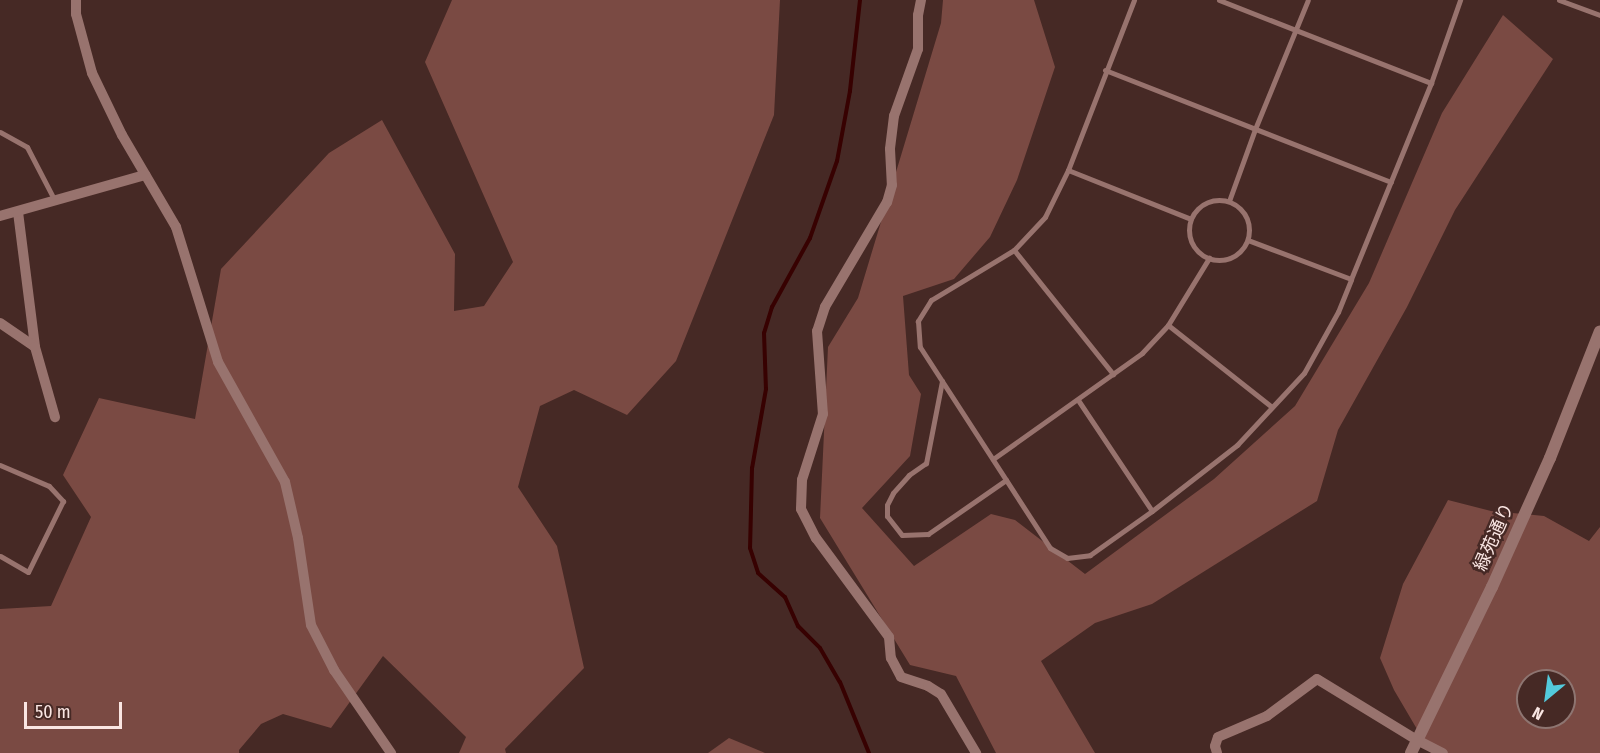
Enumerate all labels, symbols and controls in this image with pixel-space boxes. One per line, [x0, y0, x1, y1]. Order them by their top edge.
street label: 緑苑通り [1469, 500, 1519, 574]
north arrow [1516, 669, 1576, 729]
scale bar [27, 690, 124, 728]
text: 50 m [35, 701, 71, 723]
text: N [1529, 703, 1547, 724]

